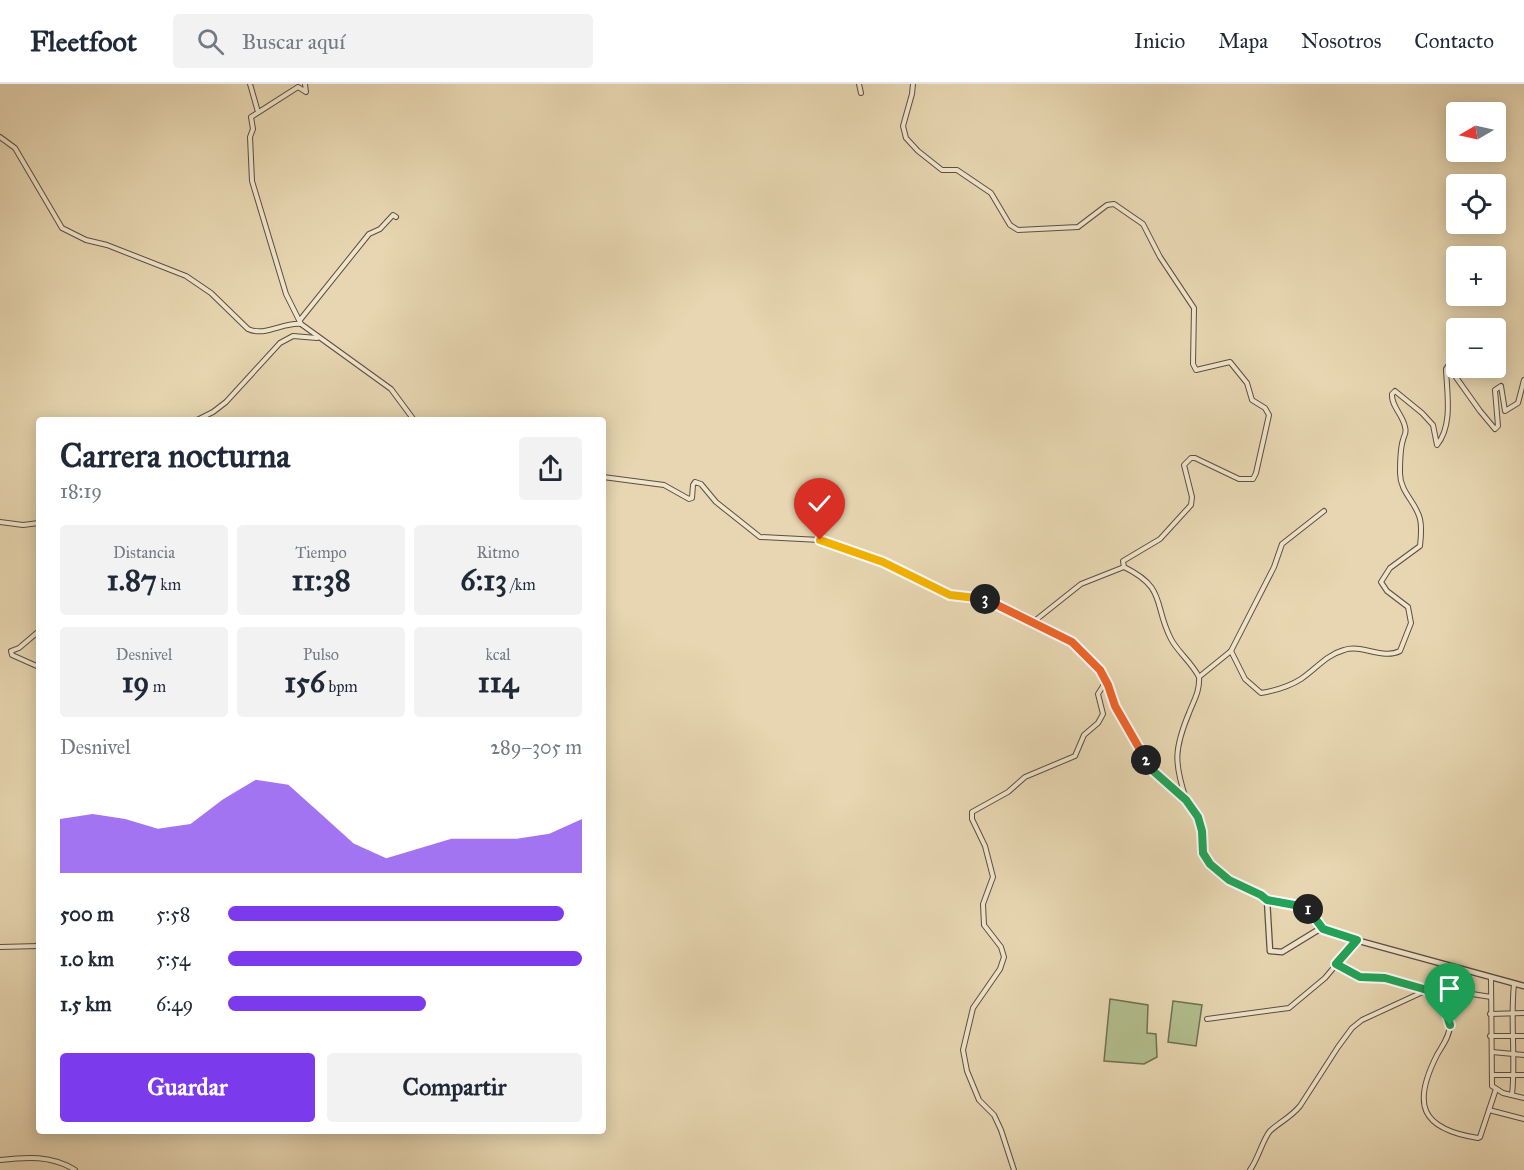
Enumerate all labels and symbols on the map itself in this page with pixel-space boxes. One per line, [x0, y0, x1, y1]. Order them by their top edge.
north arrow [1446, 102, 1506, 162]
pin [794, 478, 845, 540]
pin: 3 [970, 584, 1000, 614]
pin: 2 [1131, 745, 1161, 775]
pin: 1 [1293, 894, 1323, 924]
pin [1424, 963, 1475, 1025]

